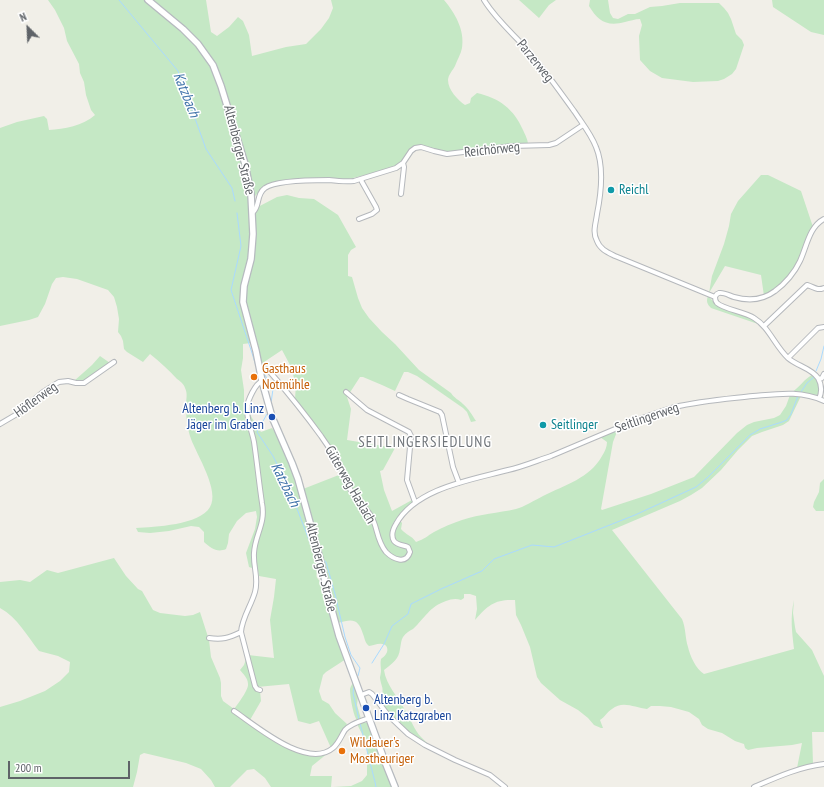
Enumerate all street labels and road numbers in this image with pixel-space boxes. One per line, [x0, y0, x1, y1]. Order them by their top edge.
street label: Parzerweg [513, 36, 557, 86]
street label: Altenberger Straße [220, 103, 258, 197]
street label: Reichörweg [463, 139, 521, 161]
street label: Höflerweg [11, 379, 61, 421]
street label: Seitlingerweg [613, 399, 681, 437]
street label: Güterweg Haslach [321, 443, 379, 527]
street label: Altenberger Straße [302, 520, 340, 614]

